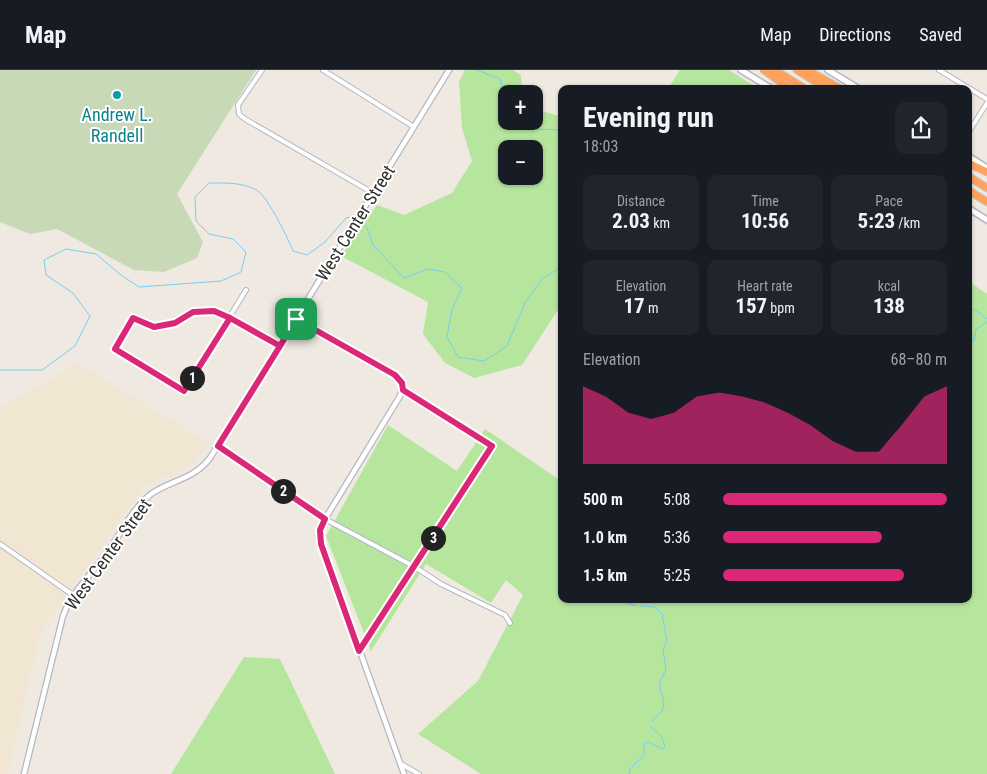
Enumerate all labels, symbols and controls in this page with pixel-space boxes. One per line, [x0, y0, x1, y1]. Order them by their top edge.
text: Map [25, 21, 66, 49]
text: Map [760, 24, 791, 45]
text: Directions [819, 24, 891, 45]
text: Saved [919, 24, 962, 45]
map controls [498, 85, 543, 185]
button: + [498, 85, 543, 130]
marker: Andrew L. Randell [111, 89, 123, 101]
text: Evening run [583, 101, 714, 134]
button: share [895, 102, 947, 154]
place label: Andrew L. Randell [82, 104, 152, 146]
text: 18:03 [583, 137, 618, 156]
button: − [498, 140, 543, 185]
street label: West Center Street [311, 161, 399, 285]
text: Distance [617, 193, 665, 209]
text: Time [751, 193, 779, 209]
text: Pace [875, 193, 903, 209]
text: 2.03 [612, 209, 650, 233]
text: 10:56 [741, 209, 789, 233]
text: 5:23 [858, 209, 895, 233]
text: km [650, 215, 670, 231]
text: /km [895, 215, 920, 231]
text: Elevation [616, 278, 666, 294]
text: Heart rate [737, 278, 793, 294]
text: kcal [878, 278, 900, 294]
text: 17 [624, 294, 645, 318]
text: 157 [735, 294, 767, 318]
text: 138 [873, 294, 905, 318]
pin [275, 298, 317, 340]
text: m [645, 300, 659, 316]
text: bpm [767, 300, 795, 316]
icon: arrive [282, 305, 310, 333]
text: Elevation [583, 350, 641, 369]
text: 68–80 m [891, 350, 947, 369]
pin: 1 [180, 366, 204, 390]
text: 1 [189, 370, 196, 386]
pin: 2 [270, 478, 296, 504]
text: 2 [280, 483, 287, 499]
text: 500 m [583, 490, 623, 509]
text: 5:08 [663, 490, 690, 509]
street label: West Center Street [61, 494, 155, 614]
pin: 3 [420, 526, 446, 550]
text: 1.0 km [583, 528, 627, 547]
text: 5:36 [663, 528, 690, 547]
text: 3 [430, 530, 437, 546]
text: 1.5 km [583, 566, 627, 585]
text: 5:25 [663, 566, 690, 585]

